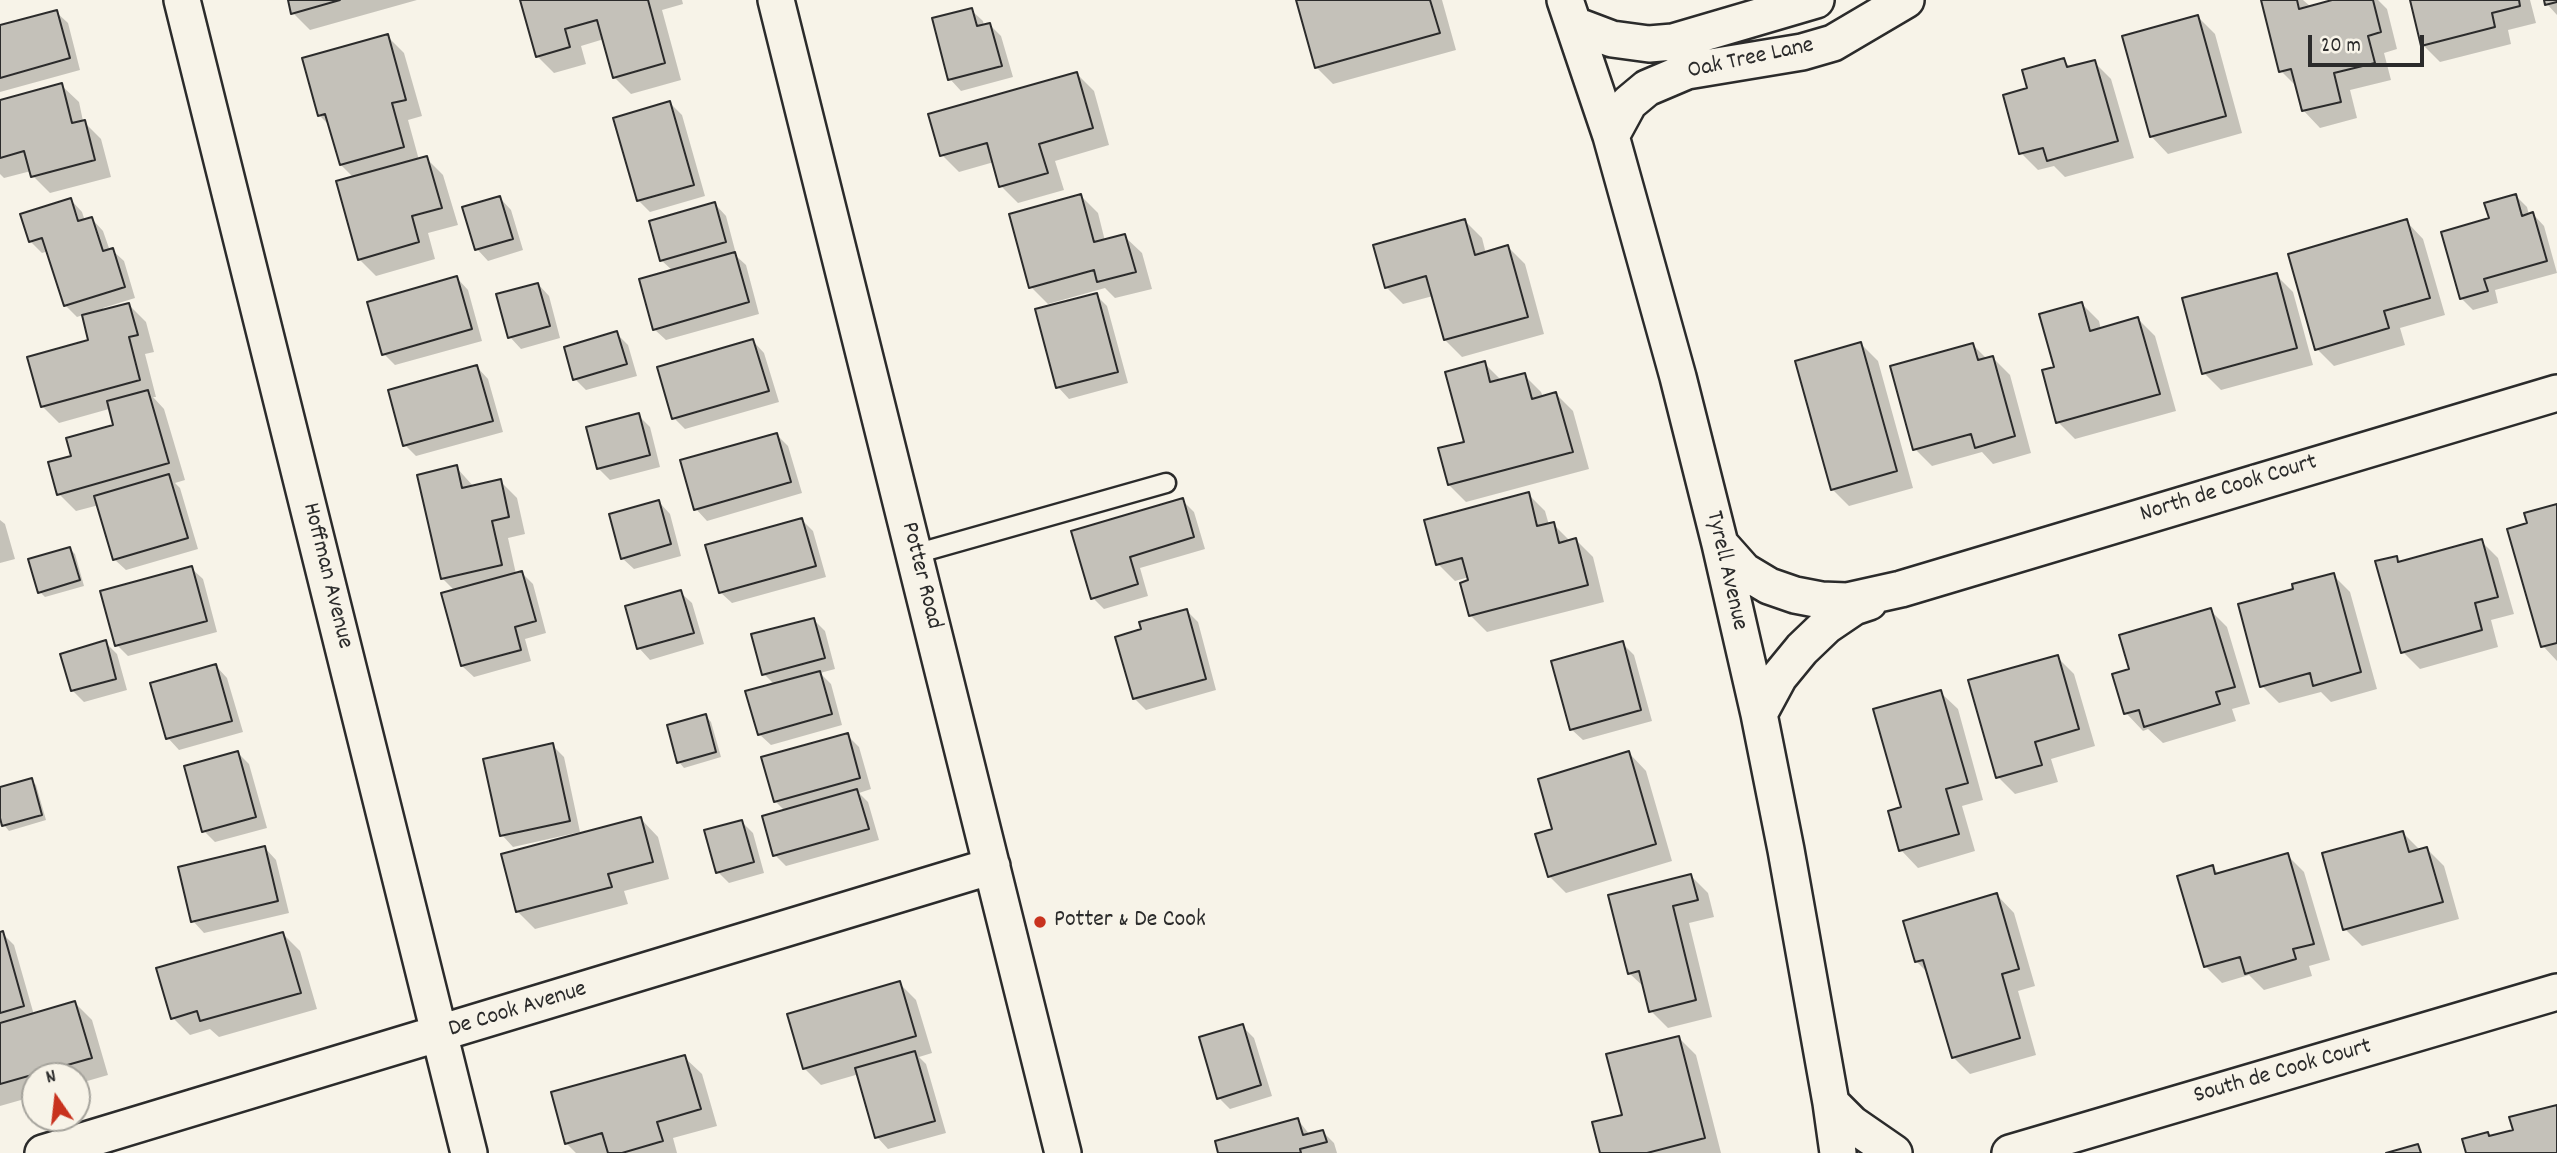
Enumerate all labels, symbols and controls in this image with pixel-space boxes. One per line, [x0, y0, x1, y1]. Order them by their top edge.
scale bar [2312, 21, 2428, 65]
text: 20 m [2321, 32, 2361, 62]
street label: Oak Tree Lane [1685, 33, 1817, 87]
street label: North de Cook Court [2137, 449, 2321, 531]
street label: Hoffman Avenue [294, 500, 358, 652]
street label: Tyrell Avenue [1697, 509, 1753, 633]
street label: Potter Road [893, 520, 947, 632]
place label: Potter & De Cook [1054, 908, 1206, 936]
marker: Potter & De Cook [1032, 914, 1048, 930]
street label: De Cook Avenue [446, 976, 590, 1046]
street label: South de Cook Court [2191, 1034, 2375, 1112]
north arrow [21, 1062, 91, 1132]
text: N [43, 1064, 59, 1092]

